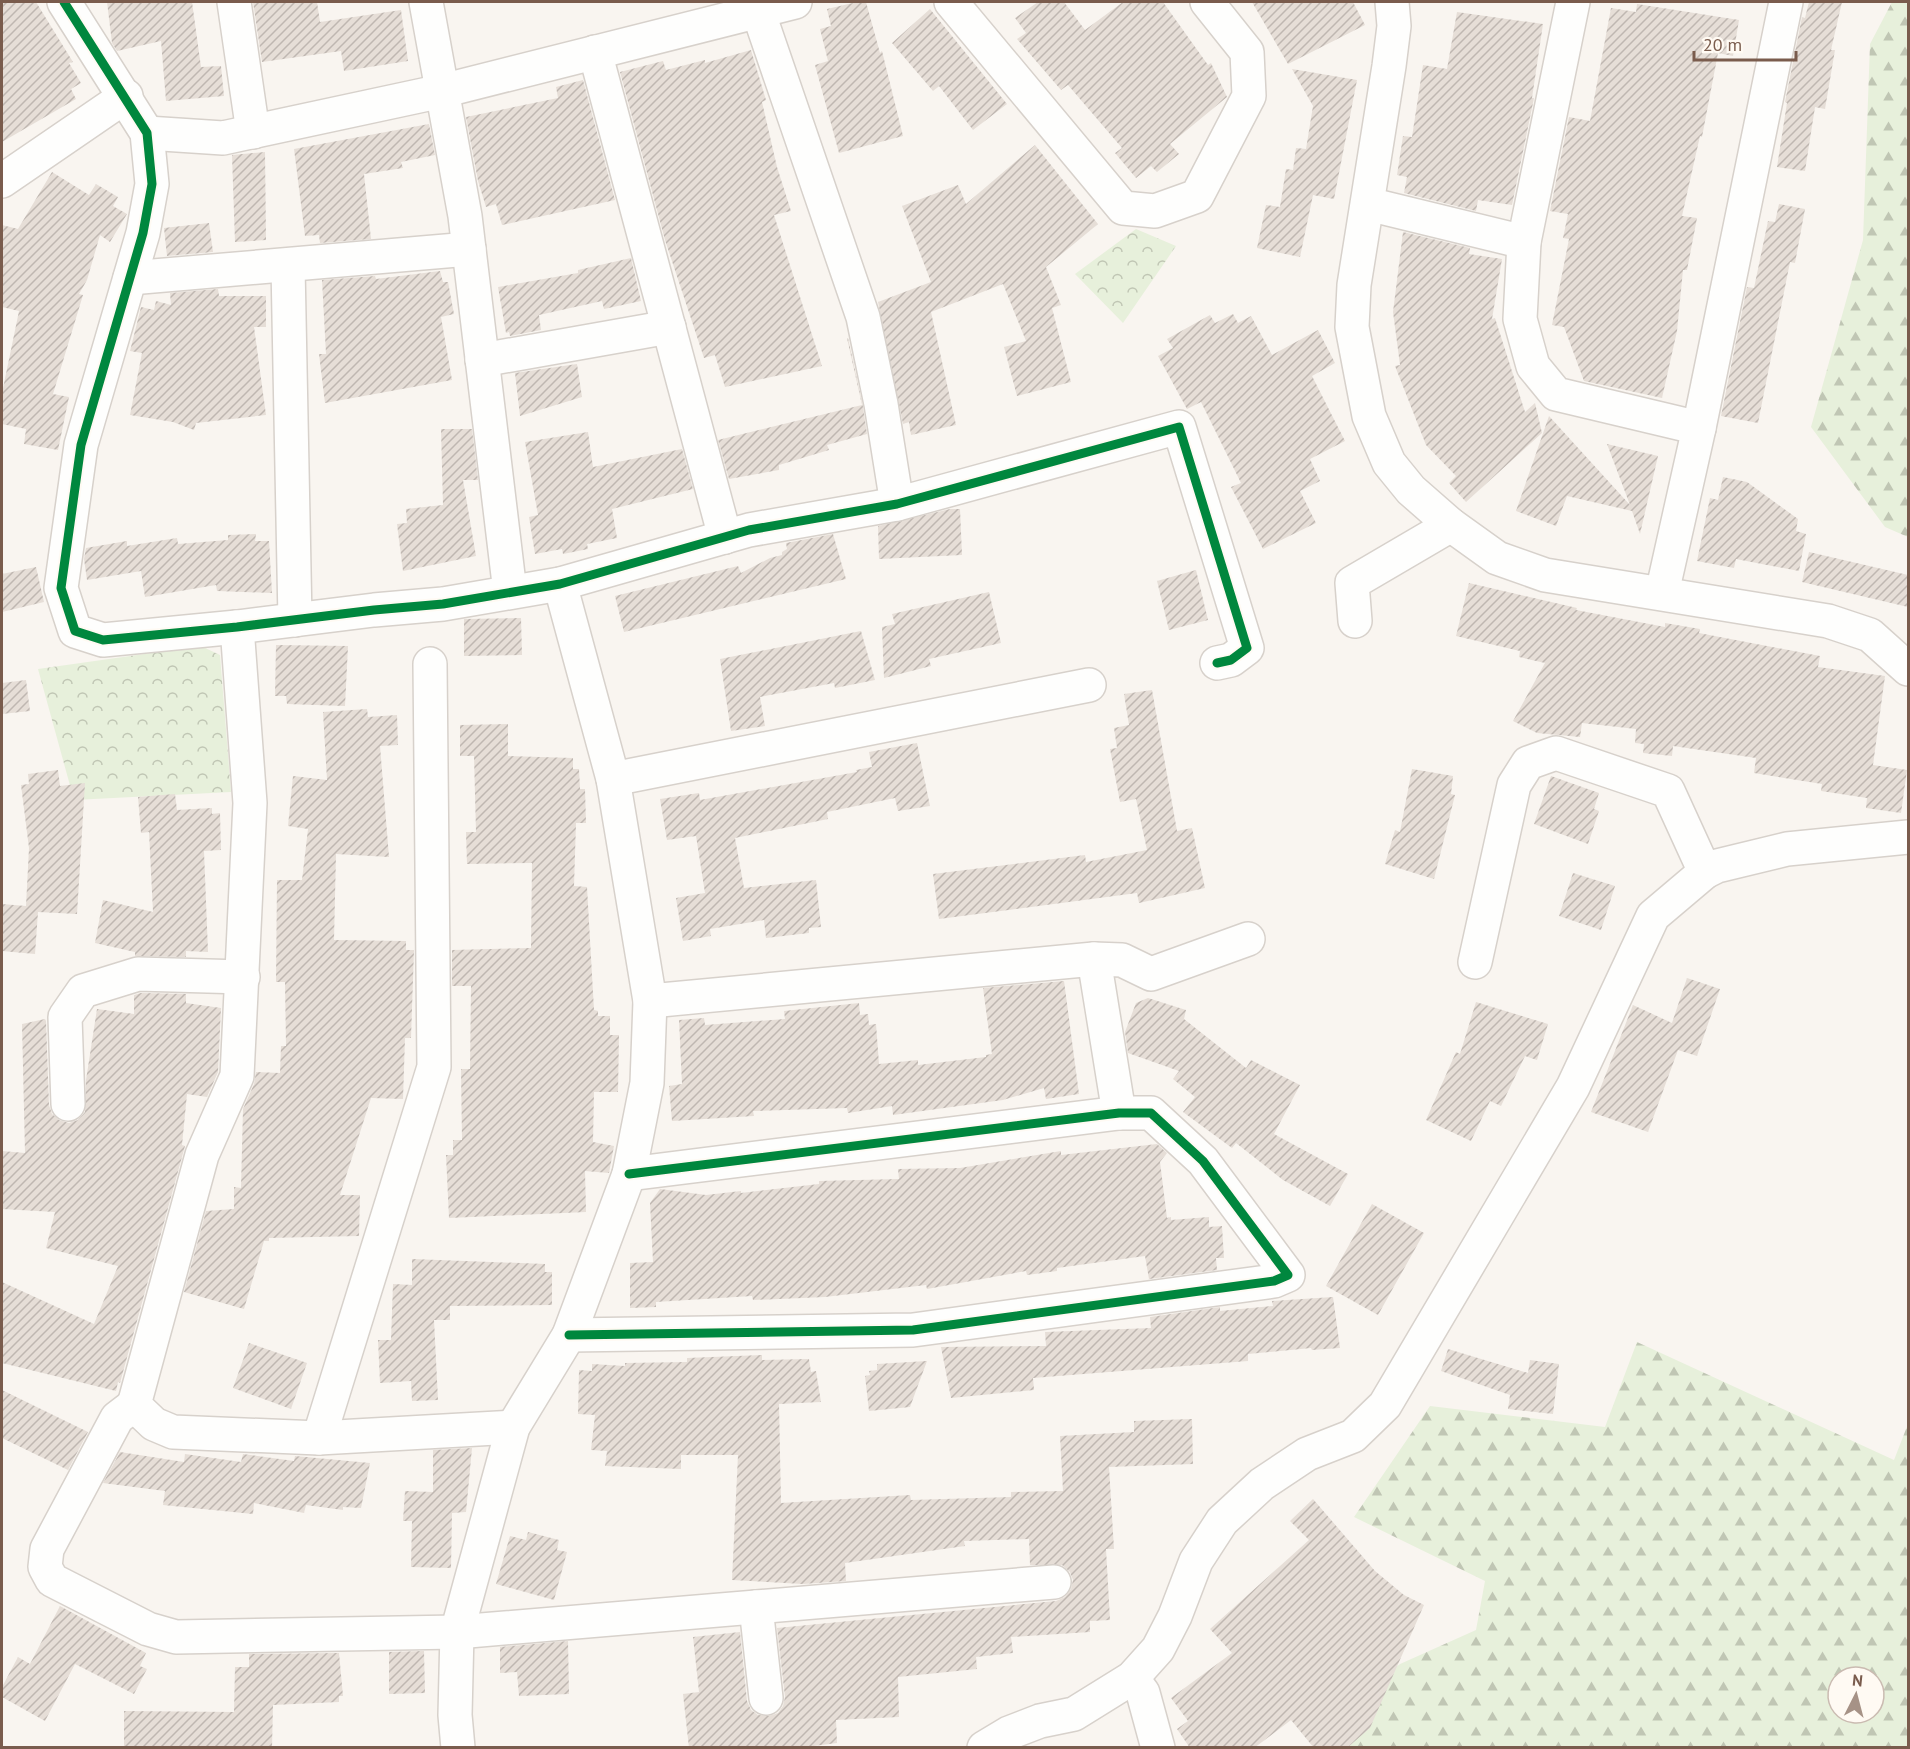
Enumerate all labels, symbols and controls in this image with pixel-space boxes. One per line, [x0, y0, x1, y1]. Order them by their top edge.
scale bar [1694, 24, 1796, 62]
text: 20 m [1703, 33, 1742, 56]
north arrow [1826, 1665, 1886, 1725]
text: N [1851, 1670, 1864, 1691]

